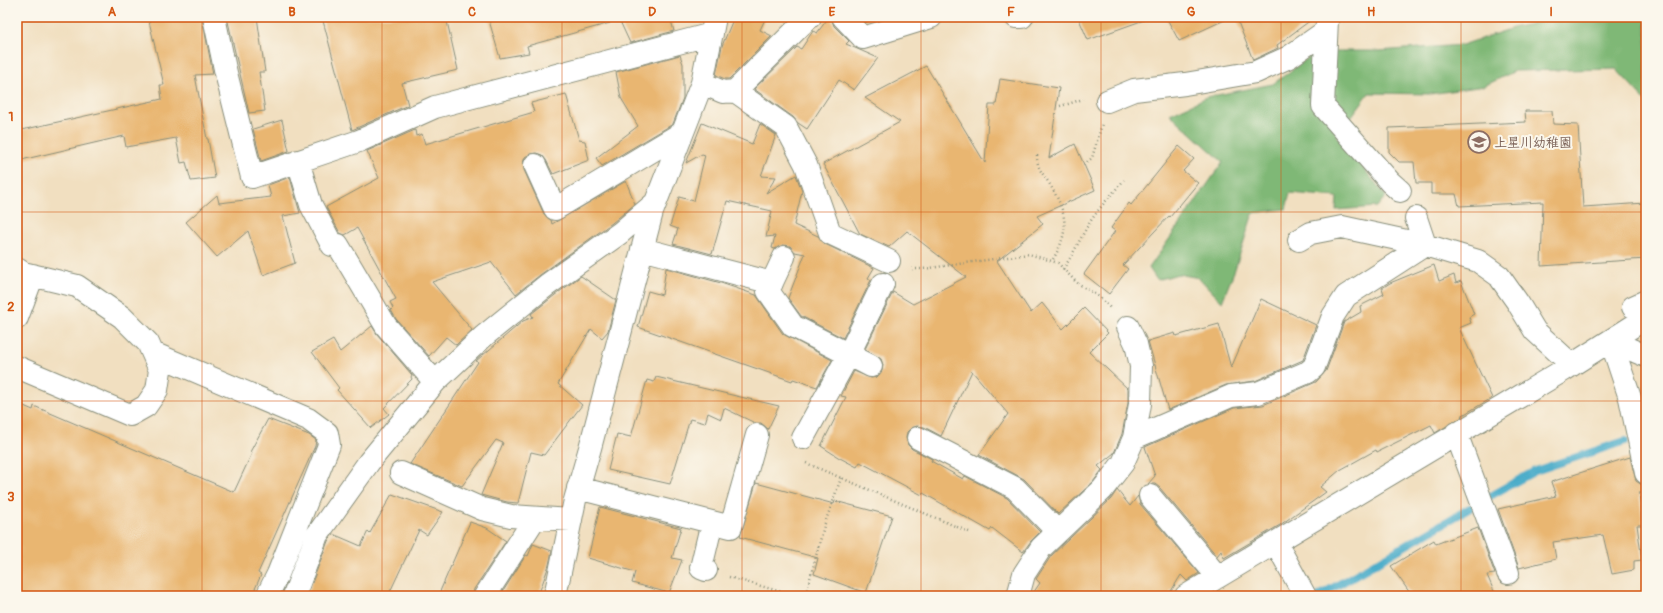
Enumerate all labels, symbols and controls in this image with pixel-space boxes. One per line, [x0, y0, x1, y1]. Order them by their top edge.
text: A [108, 4, 117, 20]
text: B [288, 4, 296, 20]
text: C [468, 4, 476, 20]
text: D [648, 4, 656, 20]
text: E [829, 4, 836, 20]
text: F [1007, 4, 1015, 20]
text: G [1187, 4, 1196, 20]
text: H [1367, 4, 1375, 20]
text: I [1549, 4, 1553, 20]
text: 1 [8, 109, 14, 125]
school or university icon: 上星川幼稚園 [1466, 129, 1492, 155]
place label: 上星川幼稚園 [1494, 135, 1572, 151]
text: 2 [7, 299, 15, 315]
text: 3 [7, 489, 15, 505]

